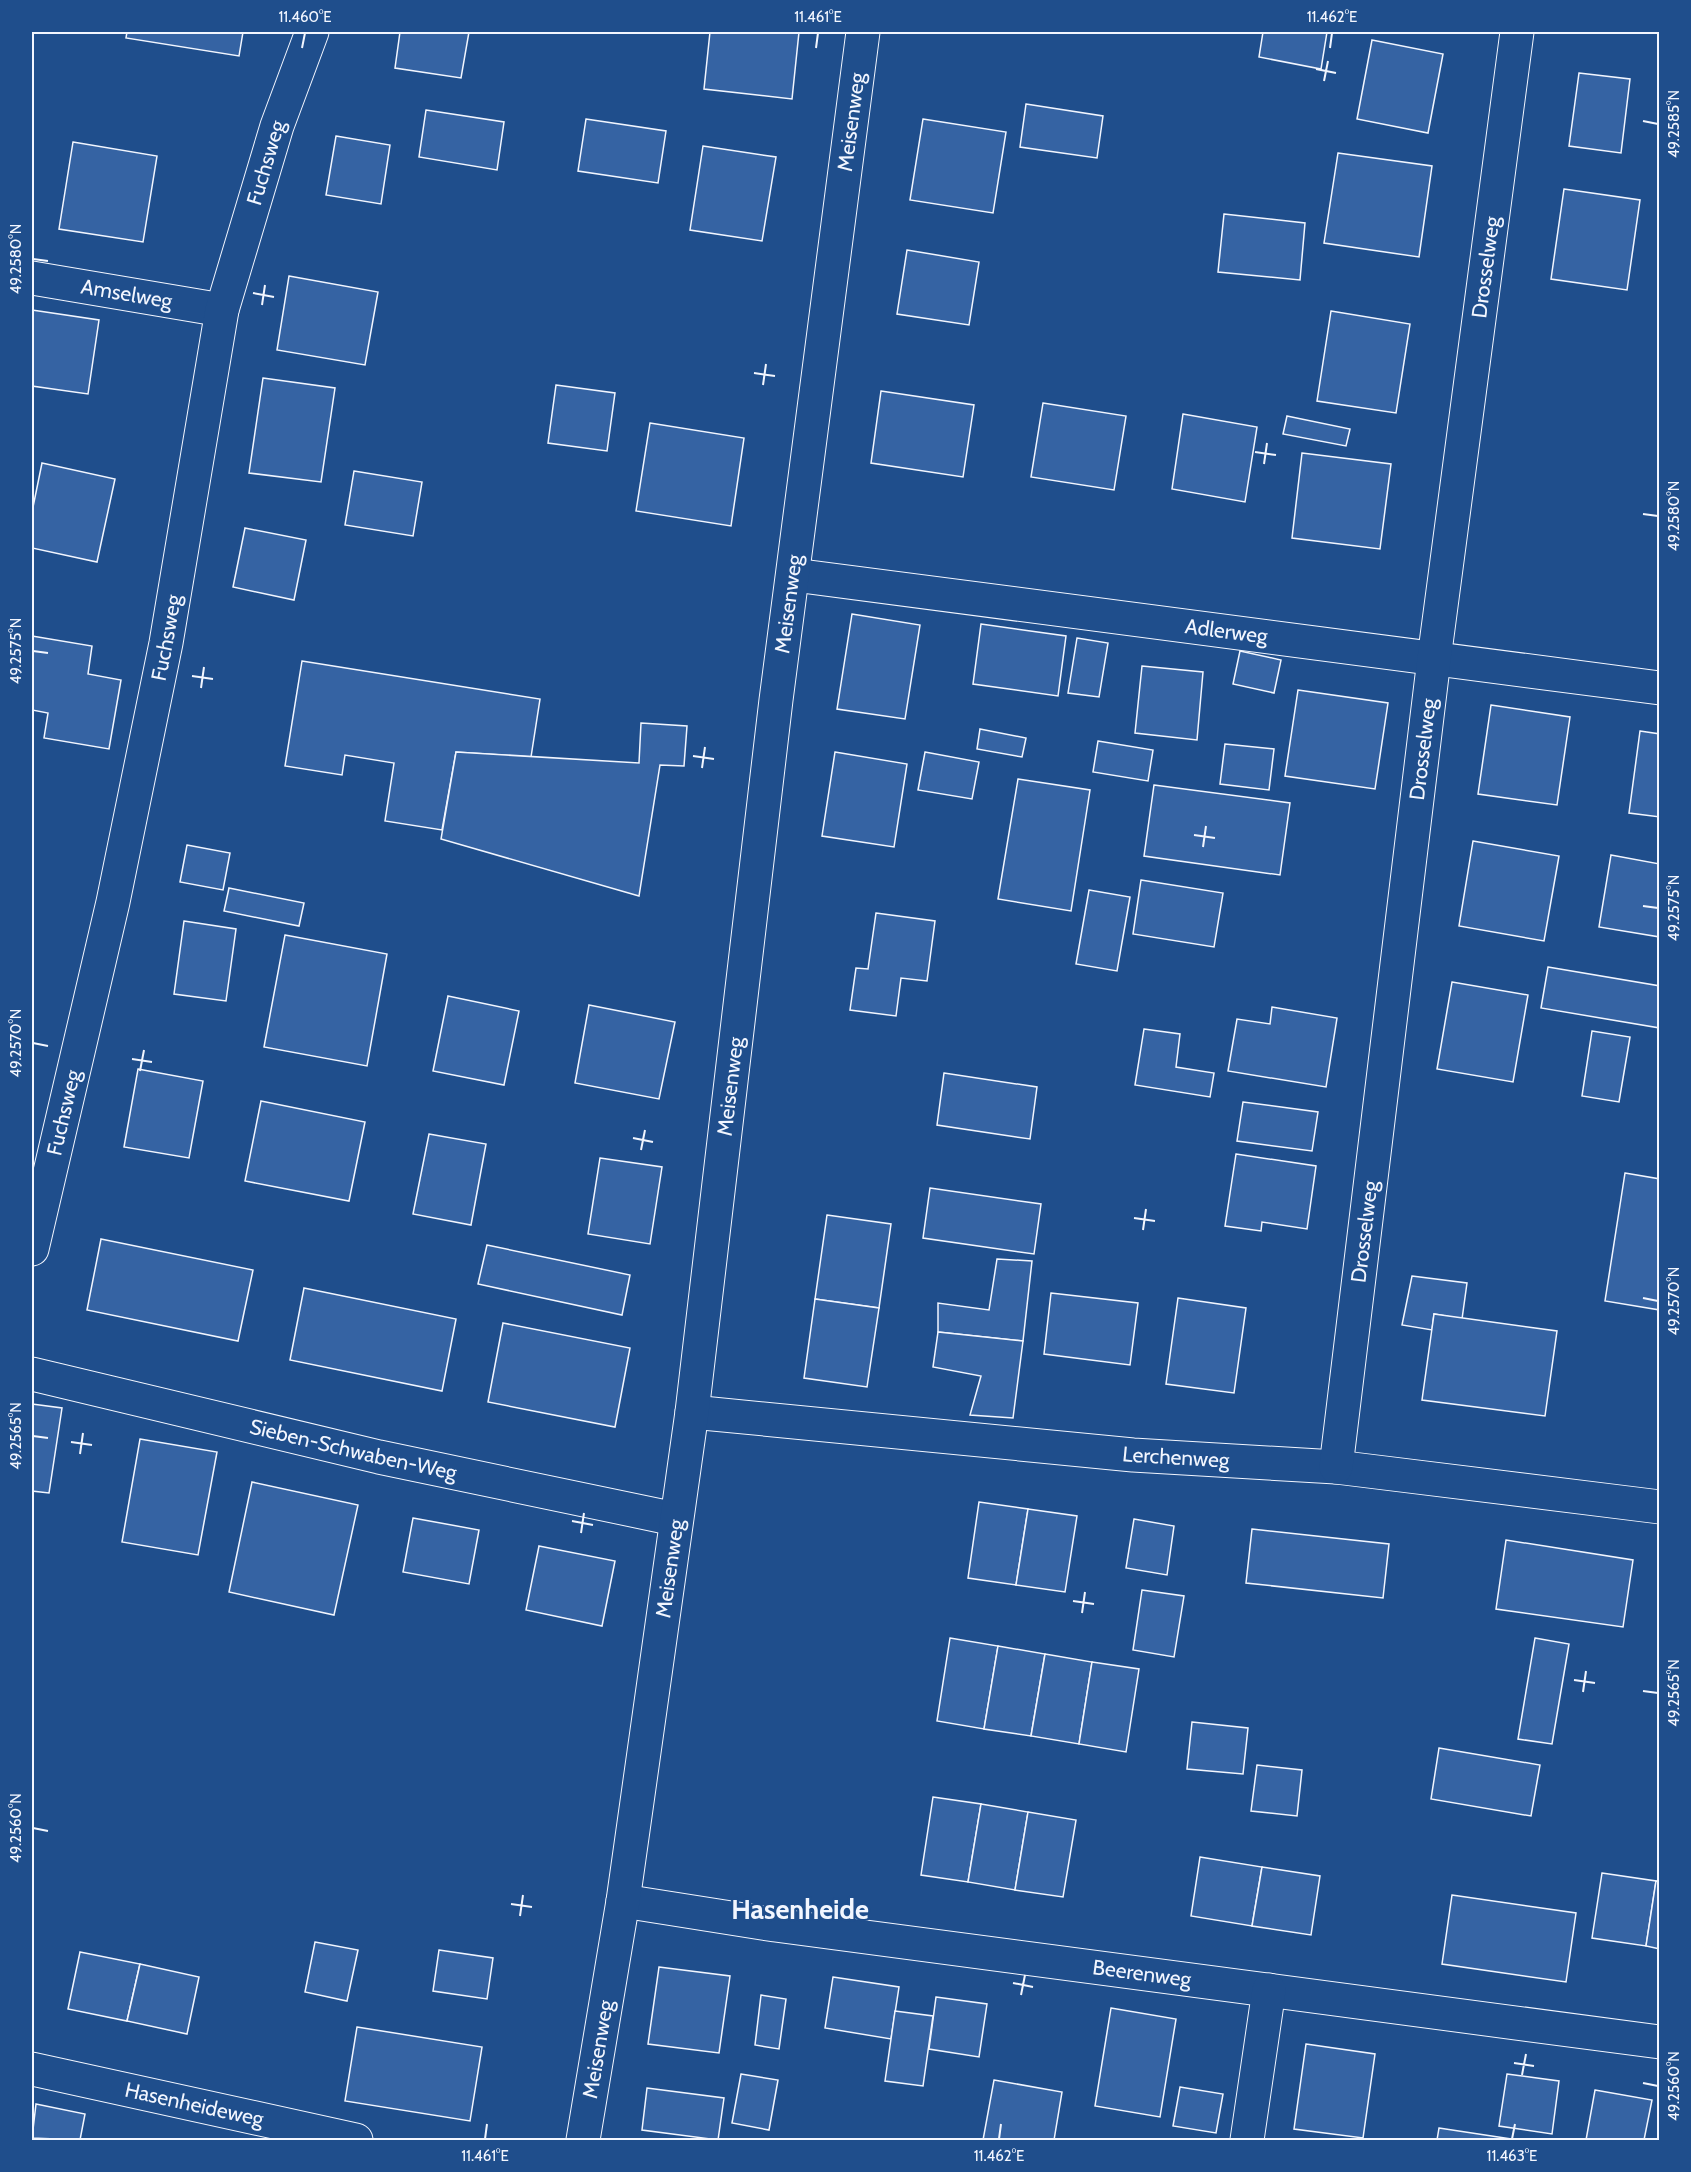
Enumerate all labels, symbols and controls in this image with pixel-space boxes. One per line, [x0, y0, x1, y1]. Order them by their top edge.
text: 11.460°E [278, 8, 332, 26]
text: 11.461°E [794, 8, 842, 26]
text: 11.462°E [1307, 8, 1357, 26]
street label: Meisenweg [832, 70, 870, 173]
text: 49.2585°N [1665, 90, 1683, 158]
street label: Fuchsweg [241, 117, 290, 208]
street label: Drosselweg [1466, 214, 1505, 320]
text: 49.2580°N [7, 224, 25, 294]
street label: Amselweg [79, 273, 175, 314]
text: 49.2580°N [1665, 481, 1683, 551]
street label: Meisenweg [769, 552, 807, 655]
street label: Fuchsweg [146, 592, 186, 683]
street label: Adlerweg [1184, 613, 1270, 649]
text: 49.2575°N [7, 618, 25, 684]
street label: Drosselweg [1404, 696, 1441, 802]
text: 49.2575°N [1665, 875, 1683, 941]
text: 49.2570°N [7, 1009, 25, 1077]
street label: Meisenweg [712, 1035, 748, 1137]
street label: Fuchsweg [41, 1067, 86, 1158]
street label: Drosselweg [1345, 1179, 1383, 1284]
text: 49.2570°N [1665, 1267, 1683, 1335]
text: 49.2565°N [7, 1402, 25, 1470]
street label: Sieben-Schwaben-Weg [247, 1414, 460, 1485]
street label: Lerchenweg [1121, 1441, 1231, 1473]
street label: Meisenweg [650, 1517, 689, 1620]
text: 49.2565°N [1665, 1659, 1683, 1727]
text: 49.2560°N [7, 1793, 25, 1863]
district label: Hasenheide [731, 1893, 869, 1926]
street label: Beerenweg [1091, 1954, 1193, 1992]
street label: Meisenweg [577, 1998, 618, 2100]
text: 49.2560°N [1665, 2051, 1683, 2121]
street label: Hasenheideweg [123, 2077, 266, 2131]
text: 11.461°E [461, 2147, 509, 2165]
text: 11.462°E [974, 2147, 1024, 2165]
text: 11.463°E [1487, 2147, 1537, 2165]

